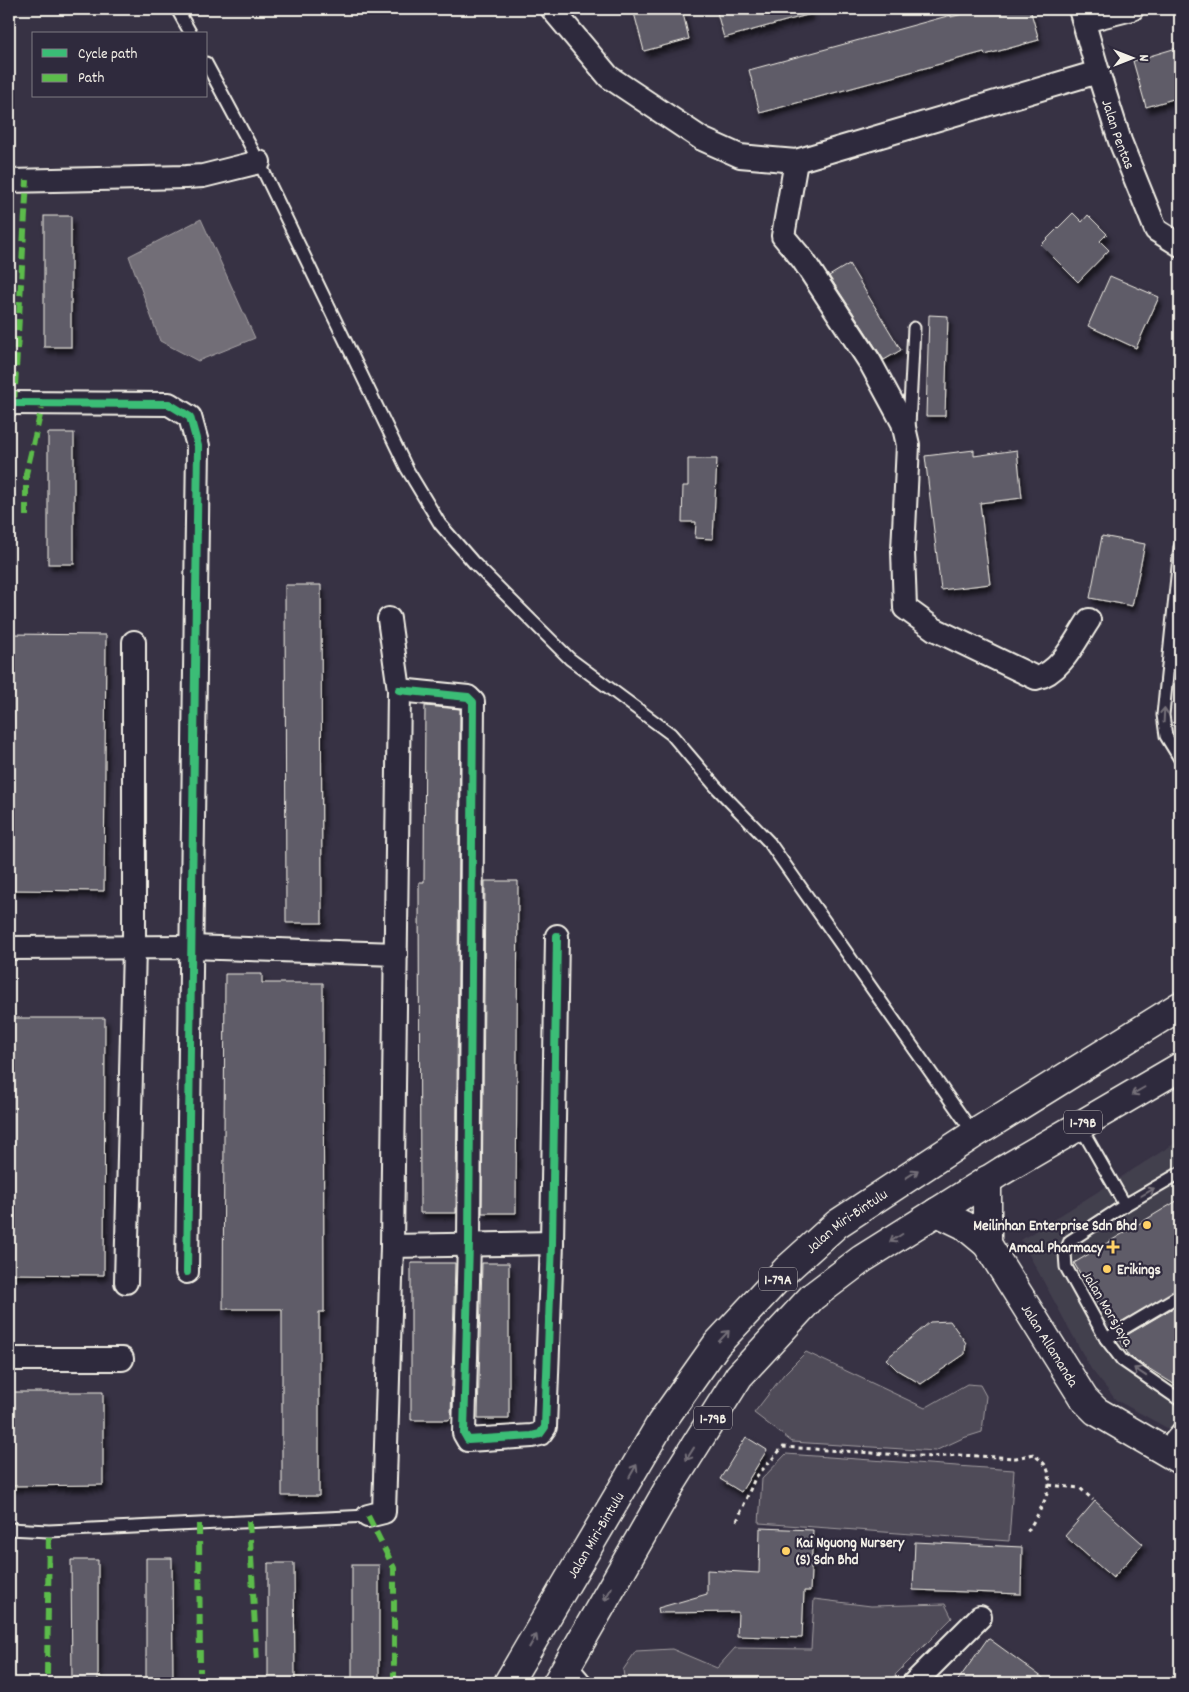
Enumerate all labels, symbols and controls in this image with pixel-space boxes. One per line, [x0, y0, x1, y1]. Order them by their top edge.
legend [32, 32, 208, 98]
north arrow [1106, 32, 1156, 82]
text: Cycle path [78, 44, 138, 66]
text: N [1133, 55, 1153, 62]
text: Path [78, 68, 104, 90]
street label: Jalan Pentas [1094, 97, 1139, 173]
one-way arrow [1159, 707, 1168, 723]
one-way arrow [1131, 1086, 1146, 1096]
road number: 1-79B [1064, 1110, 1102, 1134]
one-way arrow [905, 1169, 919, 1179]
street label: Jalan Miri-Bintulu [802, 1184, 893, 1260]
one-way arrow [1140, 1186, 1155, 1196]
place label: Meilinhan Enterprise Sdn Bhd [973, 1216, 1137, 1238]
marker: Meilinhan Enterprise Sdn Bhd [1141, 1219, 1153, 1231]
one-way arrow [889, 1233, 903, 1243]
place label: Amcal Pharmacy [1009, 1238, 1104, 1260]
marker: Amcal Pharmacy [1107, 1241, 1119, 1253]
place label: Erikings [1117, 1260, 1161, 1282]
marker: Erikings [1101, 1263, 1113, 1275]
street label: Jalan Morsjaya [1075, 1267, 1138, 1352]
road number: 1-79A [759, 1268, 797, 1290]
street label: Jalan Allamanda [1014, 1300, 1083, 1393]
one-way arrow [718, 1330, 730, 1343]
one-way arrow [1133, 1367, 1147, 1377]
road number: 1-79B [694, 1406, 732, 1430]
one-way arrow [685, 1447, 695, 1461]
one-way arrow [628, 1463, 638, 1478]
street label: Jalan Miri-Bintulu [563, 1488, 631, 1583]
place label: Kai Nguong Nursery (S) Sdn Bhd [796, 1533, 905, 1572]
marker: Kai Nguong Nursery (S) Sdn Bhd [780, 1545, 792, 1557]
one-way arrow [602, 1587, 612, 1601]
one-way arrow [529, 1635, 539, 1649]

